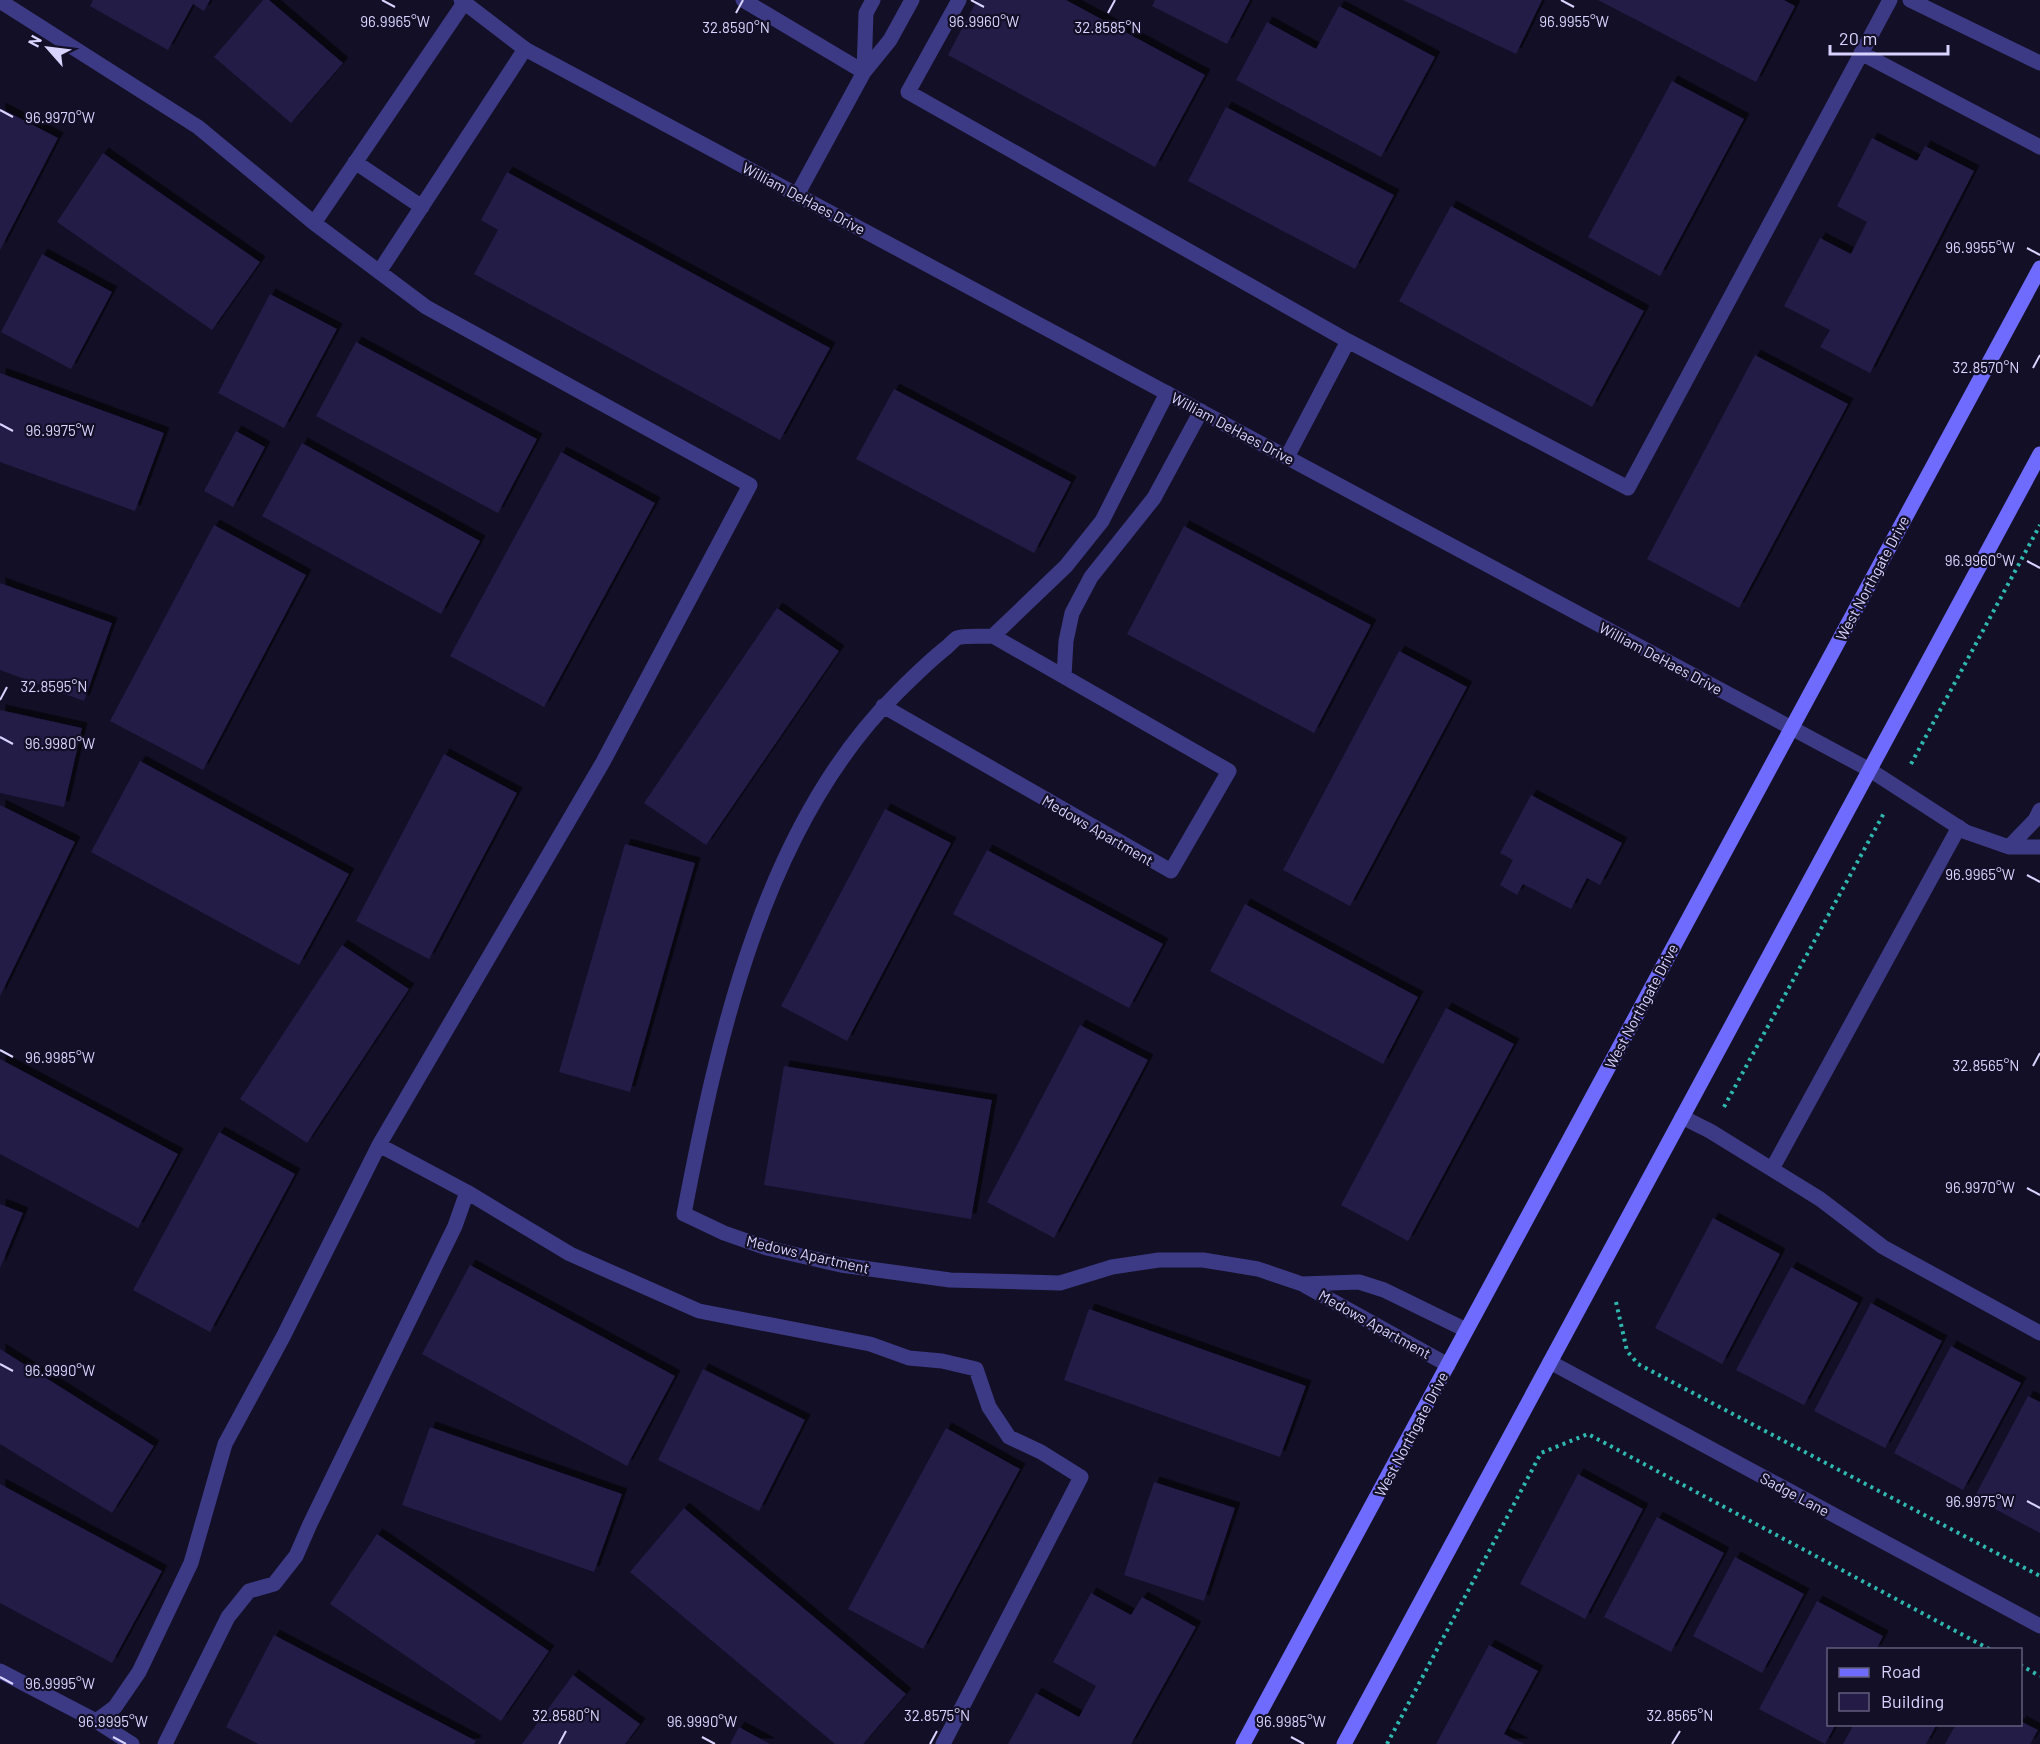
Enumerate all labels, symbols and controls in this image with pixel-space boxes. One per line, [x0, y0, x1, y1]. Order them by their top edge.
text: 96.9965°W [360, 12, 430, 30]
text: 96.9960°W [949, 12, 1019, 30]
text: 96.9955°W [1539, 12, 1609, 30]
north arrow [18, 18, 78, 78]
text: 32.8590°N [702, 18, 770, 36]
text: 32.8585°N [1075, 18, 1141, 36]
scale bar [1830, 18, 1948, 56]
text: 20 m [1839, 27, 1877, 49]
text: N [23, 32, 45, 50]
text: 96.9970°W [25, 108, 95, 126]
street label: William DeHaes Drive [739, 158, 869, 238]
text: 96.9955°W [1945, 238, 2015, 256]
text: 32.8570°N [1953, 358, 2019, 376]
street label: William DeHaes Drive [1168, 388, 1298, 468]
text: 96.9975°W [25, 421, 95, 439]
street label: West Northgate Drive [1831, 513, 1913, 643]
text: 96.9960°W [1945, 551, 2015, 569]
street label: William DeHaes Drive [1596, 618, 1726, 698]
text: 32.8595°N [21, 677, 87, 695]
text: 96.9980°W [25, 734, 95, 752]
street label: Medows Apartment [1039, 791, 1157, 869]
text: 96.9965°W [1945, 865, 2015, 883]
street label: West Northgate Drive [1600, 941, 1682, 1071]
text: 96.9985°W [25, 1048, 95, 1066]
text: 32.8565°N [1953, 1056, 2019, 1074]
text: 96.9970°W [1945, 1178, 2015, 1196]
street label: Medows Apartment [745, 1231, 871, 1277]
street label: Medows Apartment [1316, 1286, 1434, 1362]
text: 96.9990°W [25, 1361, 95, 1379]
street label: West Northgate Drive [1370, 1369, 1452, 1499]
street label: Sadge Lane [1757, 1468, 1833, 1520]
text: 96.9975°W [1945, 1492, 2015, 1510]
legend [1827, 1648, 2022, 1726]
text: Road [1881, 1660, 1921, 1682]
text: 96.9995°W [25, 1674, 95, 1692]
text: Building [1881, 1690, 1944, 1712]
text: 32.8580°N [532, 1706, 600, 1724]
text: 32.8575°N [904, 1706, 970, 1724]
text: 32.8565°N [1647, 1706, 1713, 1724]
text: 96.9995°W [78, 1712, 148, 1730]
text: 96.9990°W [667, 1712, 737, 1730]
text: 96.9985°W [1256, 1712, 1326, 1730]

